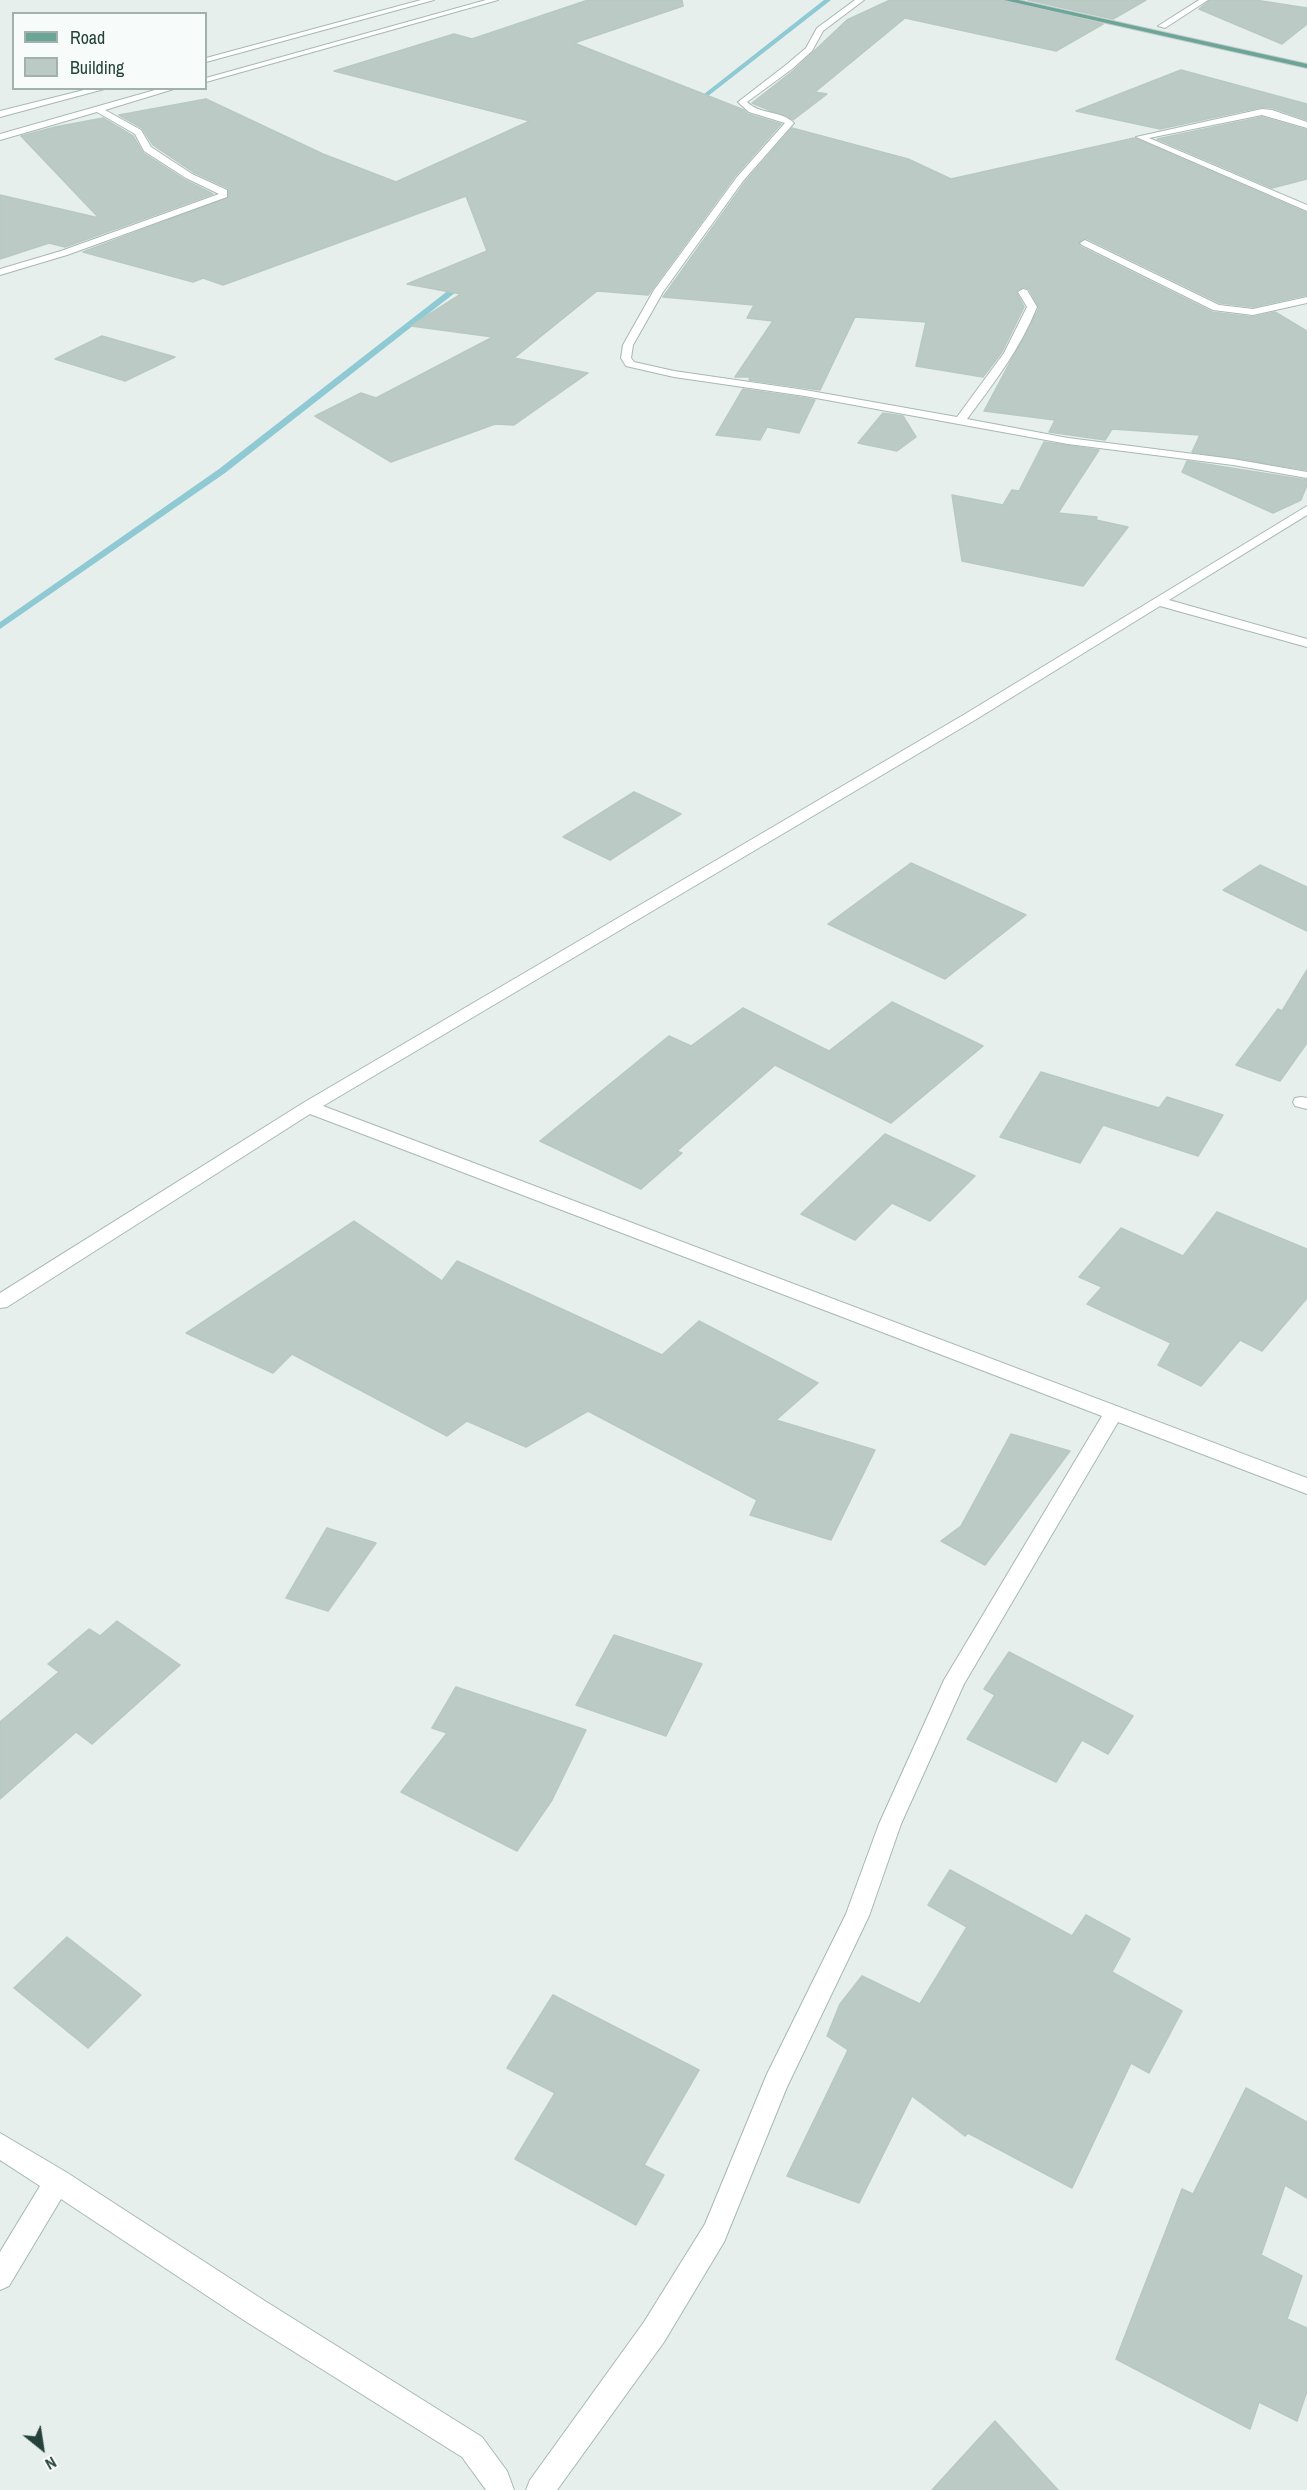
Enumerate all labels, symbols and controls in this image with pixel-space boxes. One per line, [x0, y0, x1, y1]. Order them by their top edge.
legend [12, 12, 207, 90]
text: Road [70, 25, 105, 50]
text: Building [70, 55, 124, 80]
north arrow [12, 2418, 72, 2478]
text: N [41, 2452, 61, 2475]

